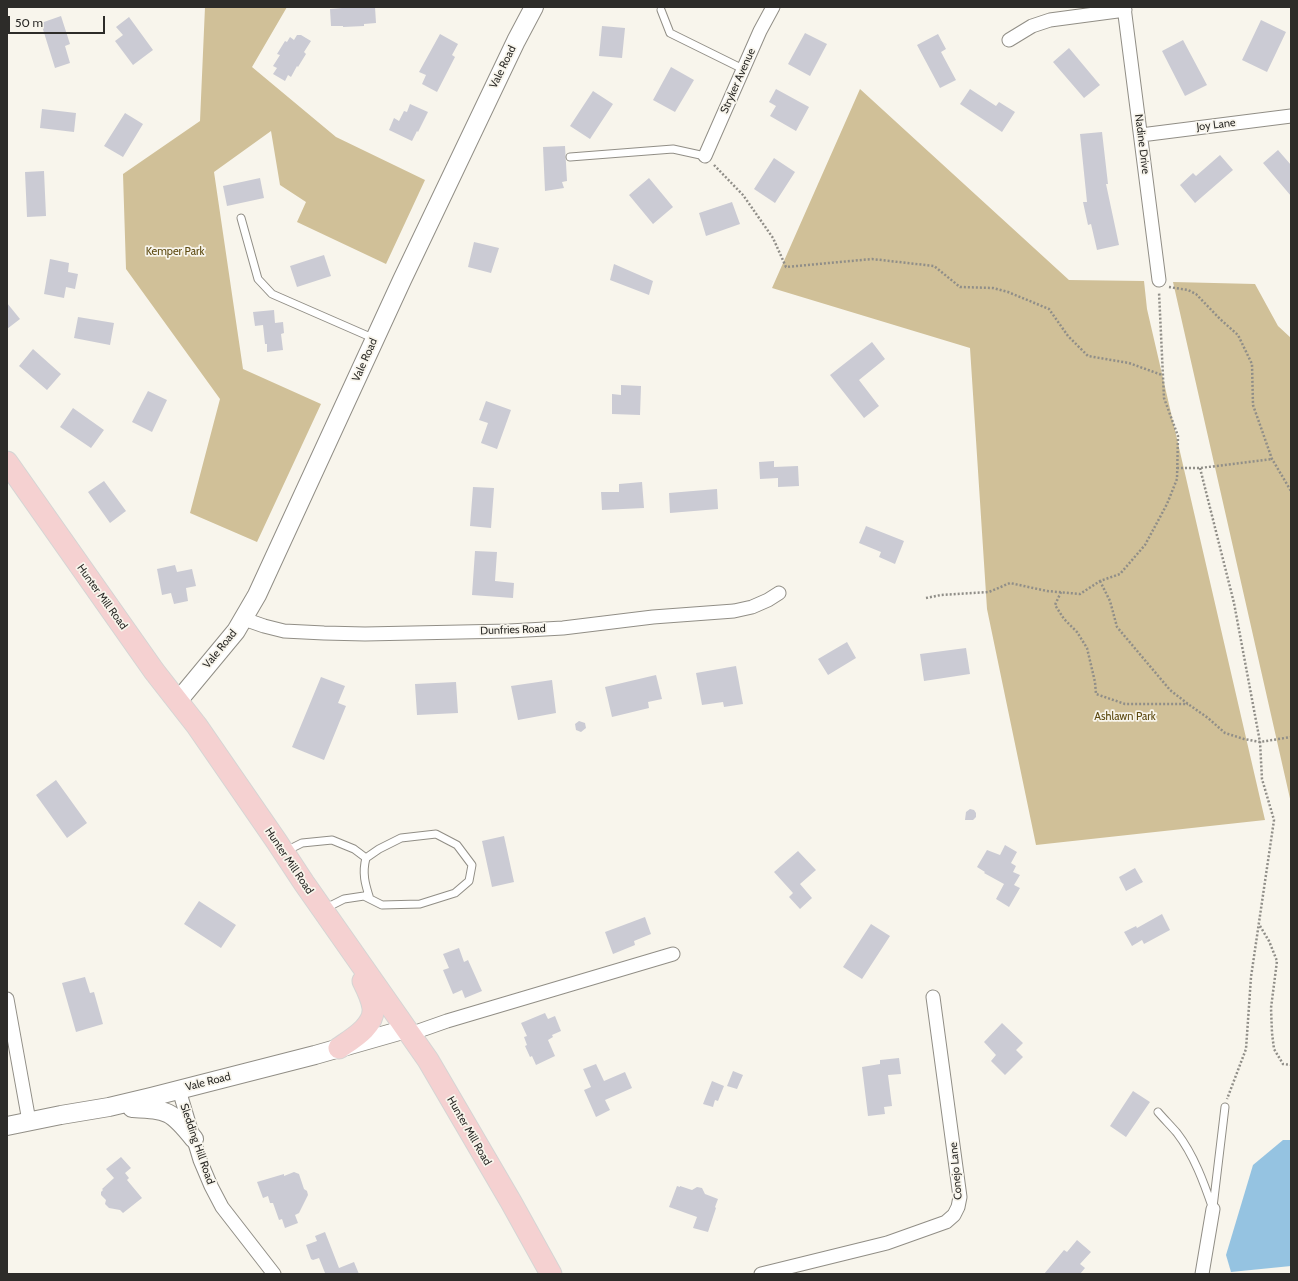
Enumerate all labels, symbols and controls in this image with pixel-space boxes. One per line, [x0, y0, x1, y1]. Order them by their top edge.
scale bar [10, 8, 107, 34]
text: 50 m [15, 15, 43, 30]
street label: Vale Road [487, 43, 519, 91]
street label: Stryker Avenue [718, 46, 758, 116]
street label: Nadine Drive [1132, 113, 1152, 175]
street label: Joy Lane [1196, 116, 1236, 134]
park label: Kemper Park [146, 245, 204, 259]
street label: Vale Road [350, 336, 380, 384]
street label: Hunter Mill Road [74, 562, 130, 632]
street label: Dunfries Road [480, 622, 546, 638]
street label: Vale Road [200, 627, 240, 671]
park label: Ashlawn Park [1094, 710, 1156, 724]
street label: Hunter Mill Road [262, 825, 316, 897]
street label: Vale Road [184, 1070, 232, 1094]
street label: Hunter Mill Road [444, 1094, 494, 1168]
street label: Sledding Hill Road [177, 1102, 217, 1186]
street label: Conejo Lane [947, 1142, 965, 1200]

